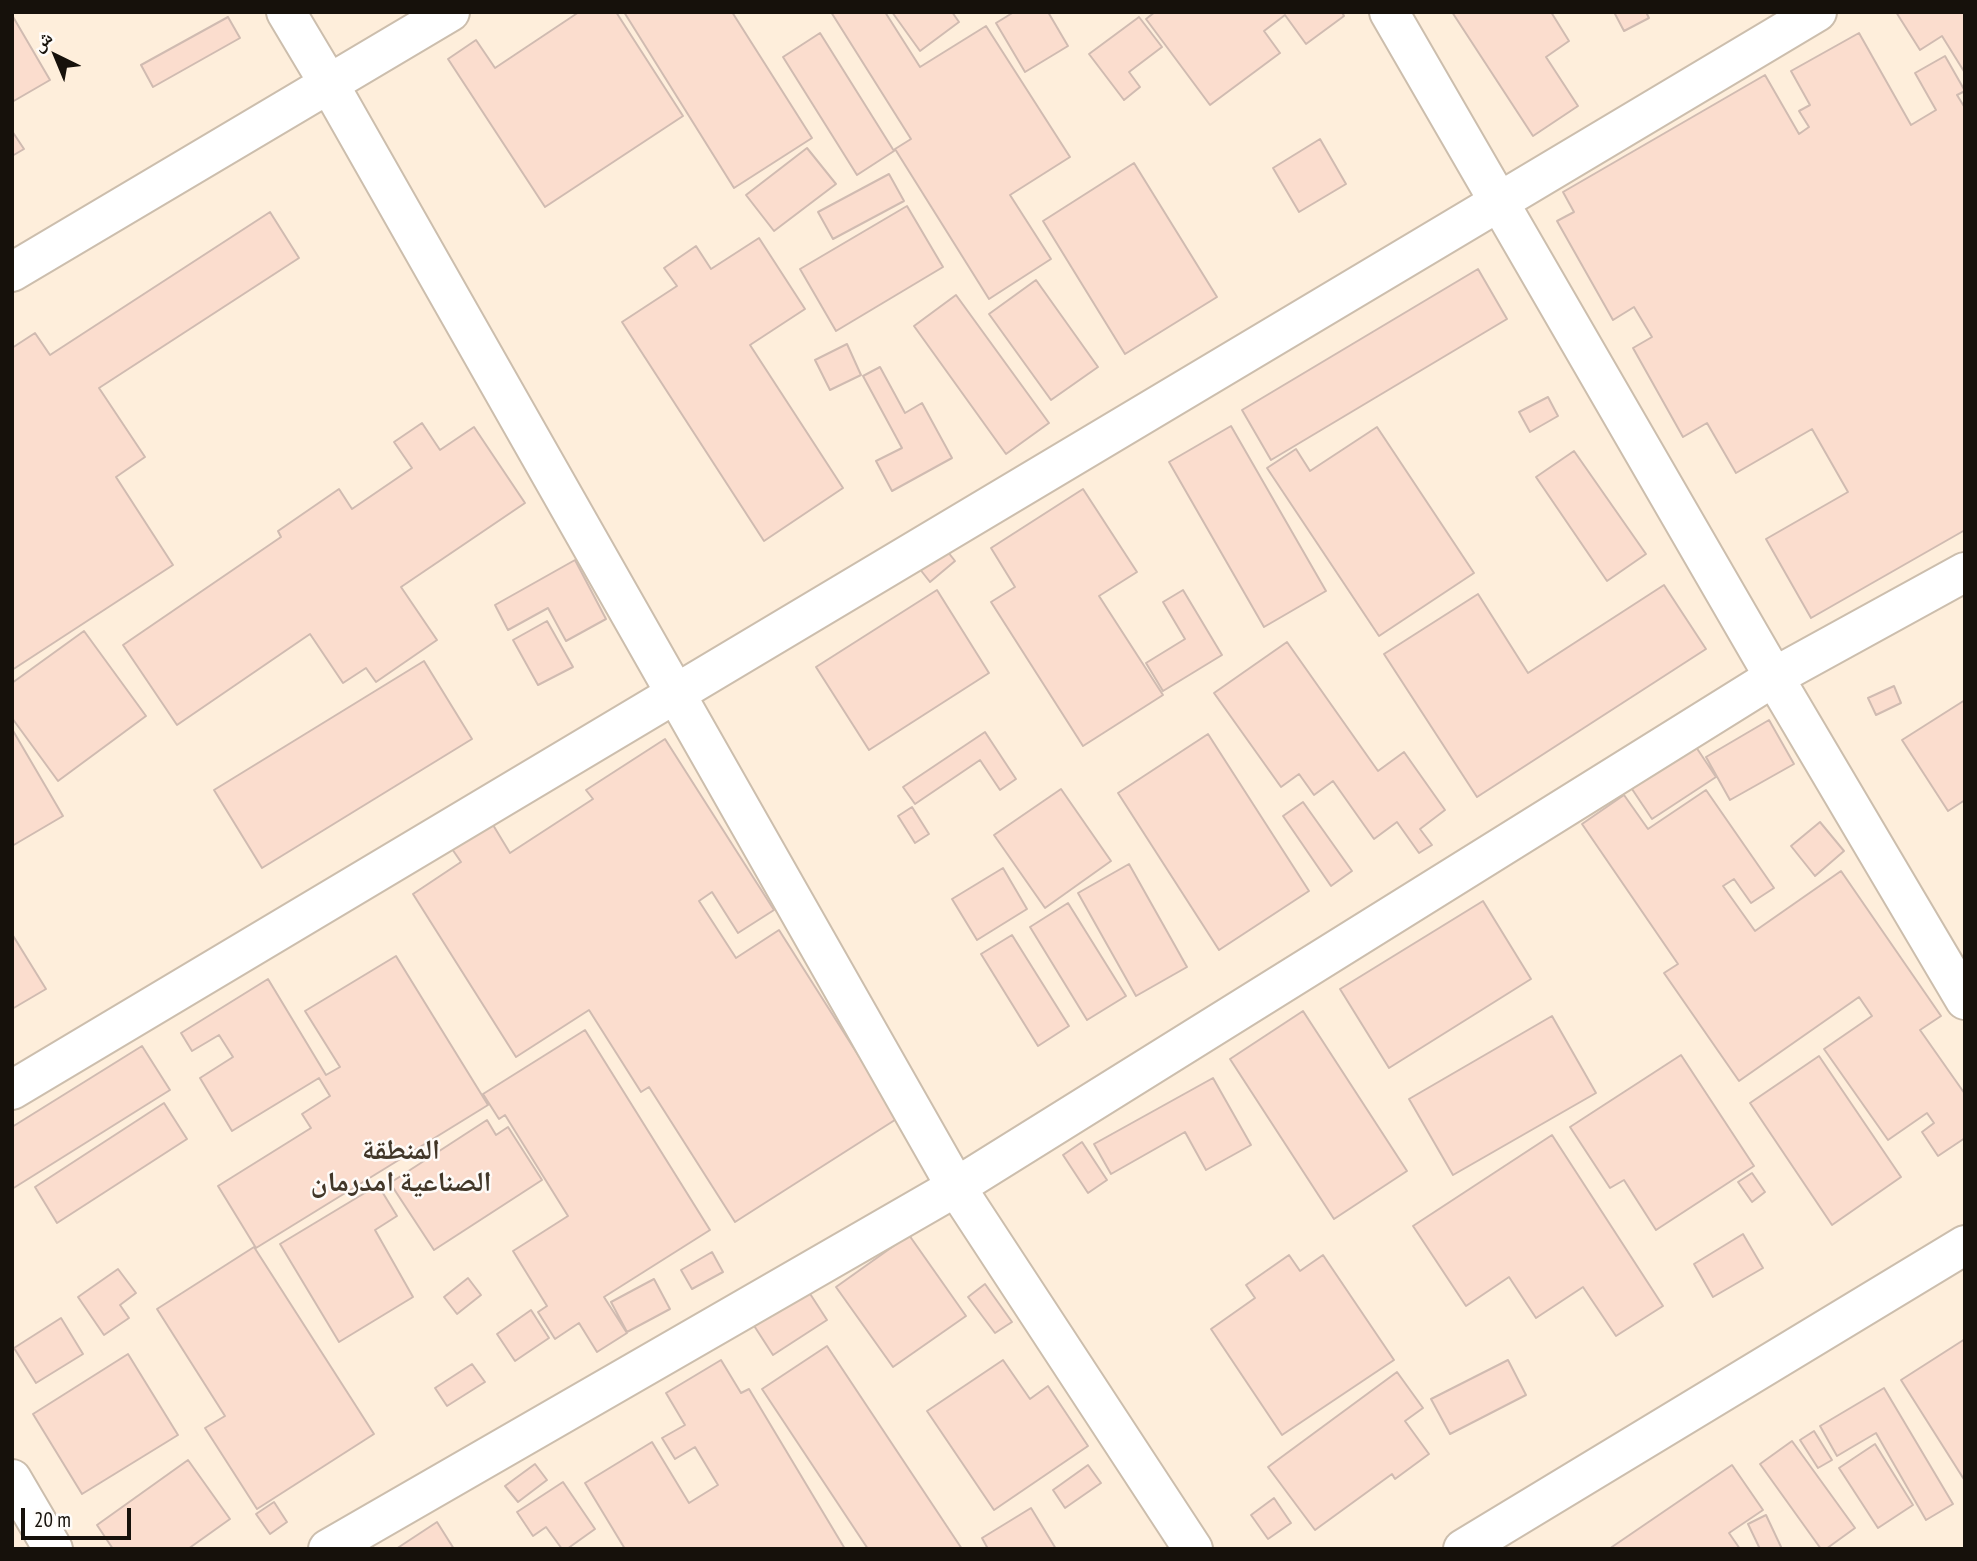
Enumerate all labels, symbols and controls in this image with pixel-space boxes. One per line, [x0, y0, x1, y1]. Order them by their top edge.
north arrow [21, 21, 91, 91]
text: ش [26, 25, 57, 56]
district label: المنطقة الصناعية امدرمان [311, 1134, 491, 1200]
scale bar [24, 1494, 135, 1538]
text: 20 m [34, 1506, 71, 1533]

